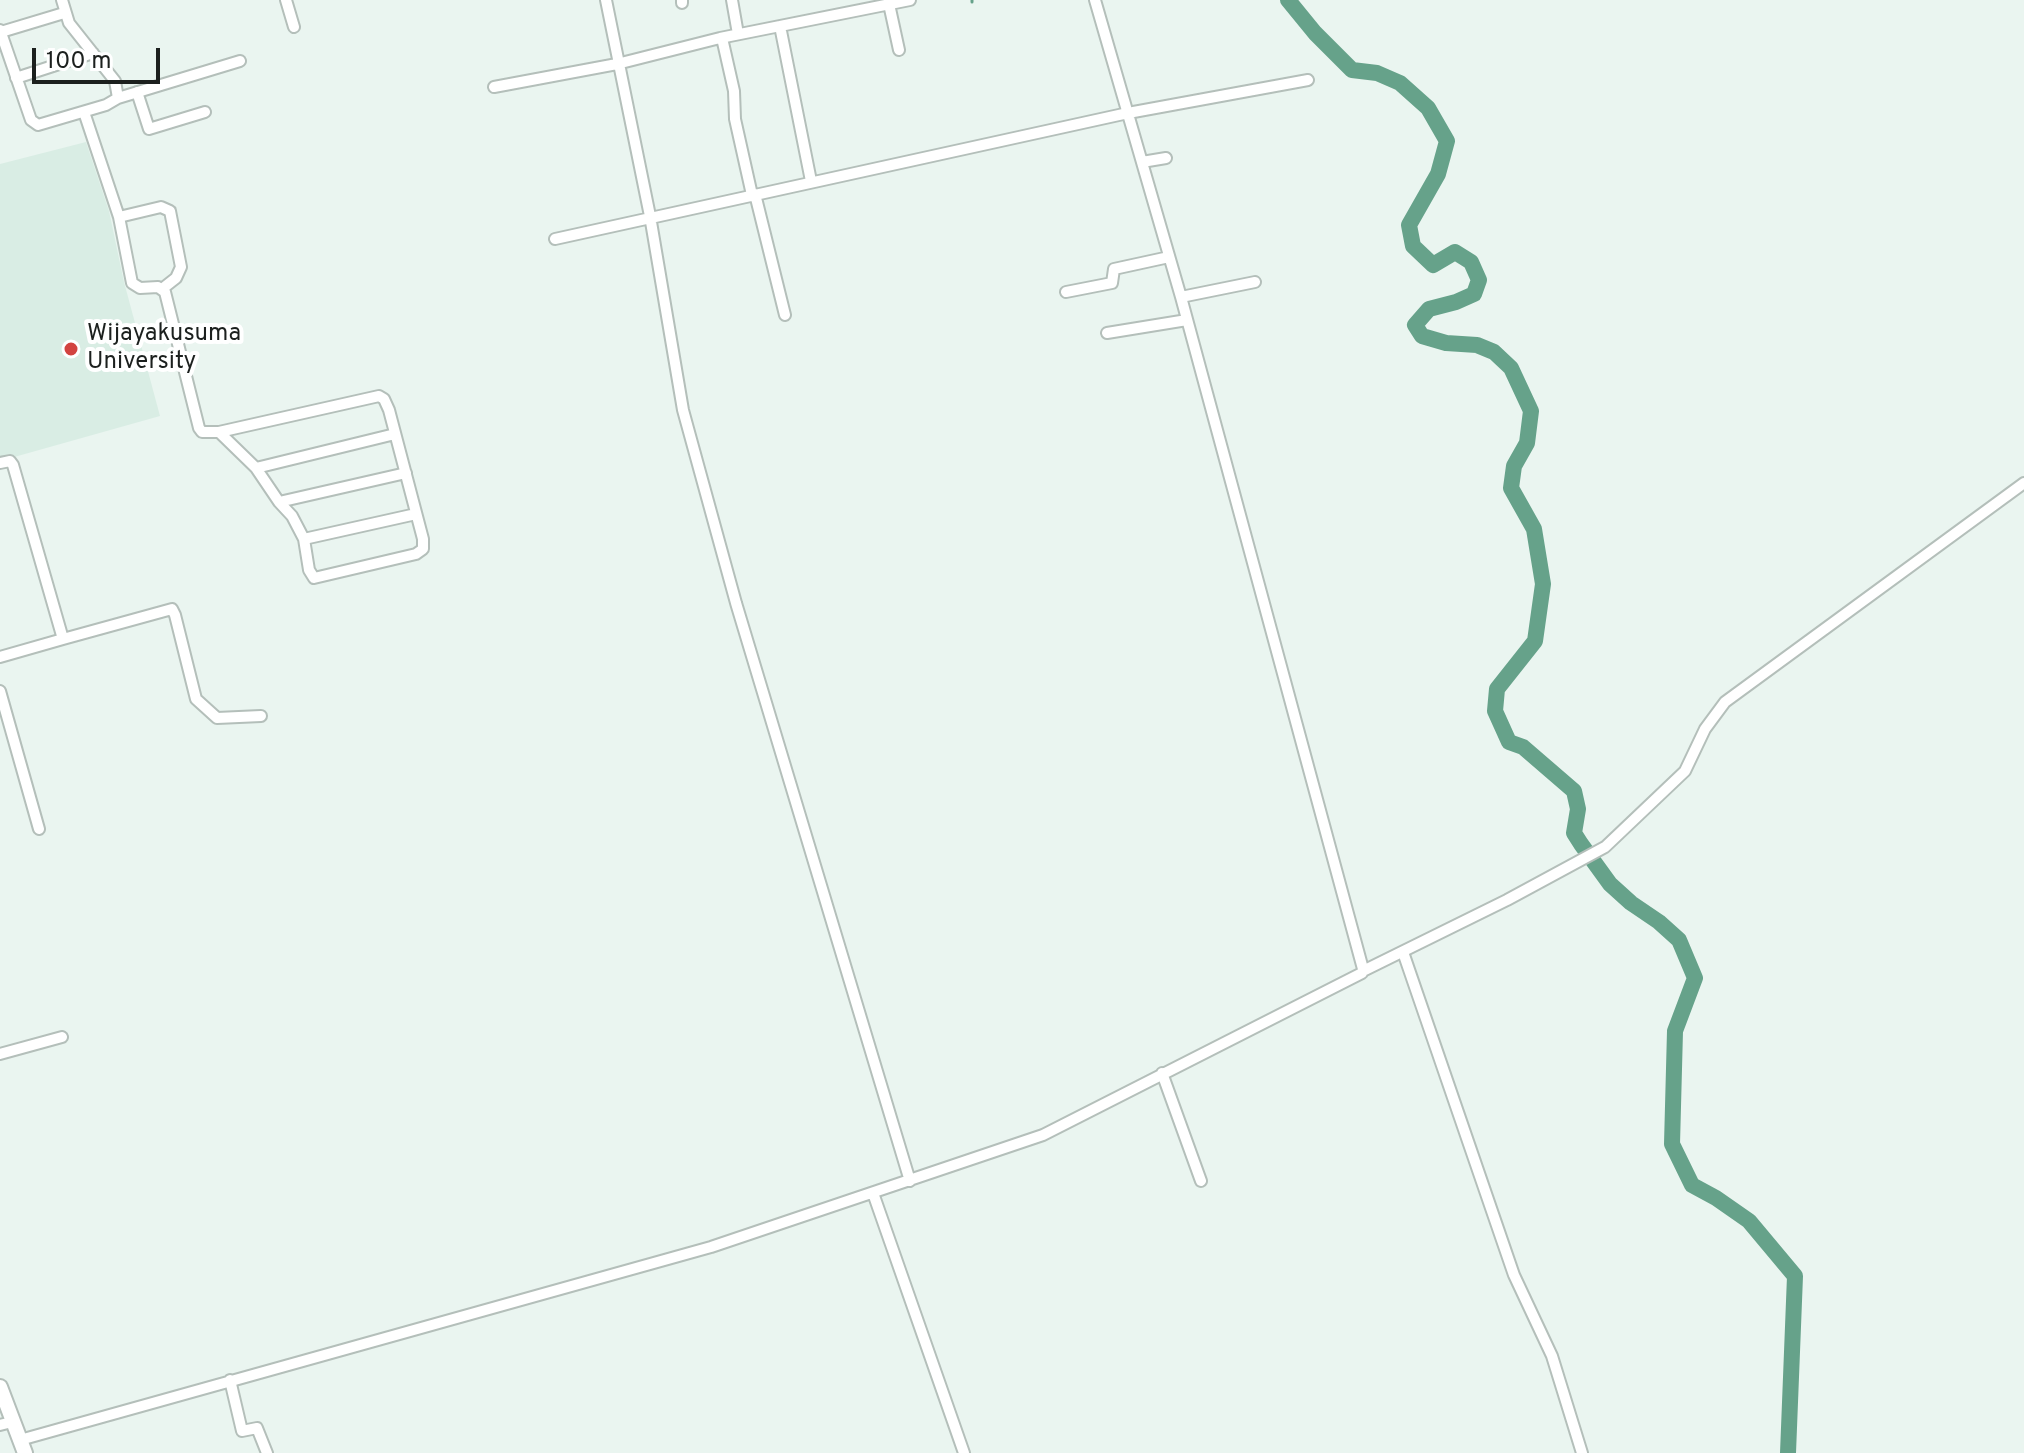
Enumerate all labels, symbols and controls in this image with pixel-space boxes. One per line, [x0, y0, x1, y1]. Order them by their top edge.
scale bar [36, 32, 164, 82]
text: 100 m [46, 47, 112, 77]
place label: Wijayakusuma University [87, 321, 241, 377]
marker: Wijayakusuma University [62, 340, 80, 358]

